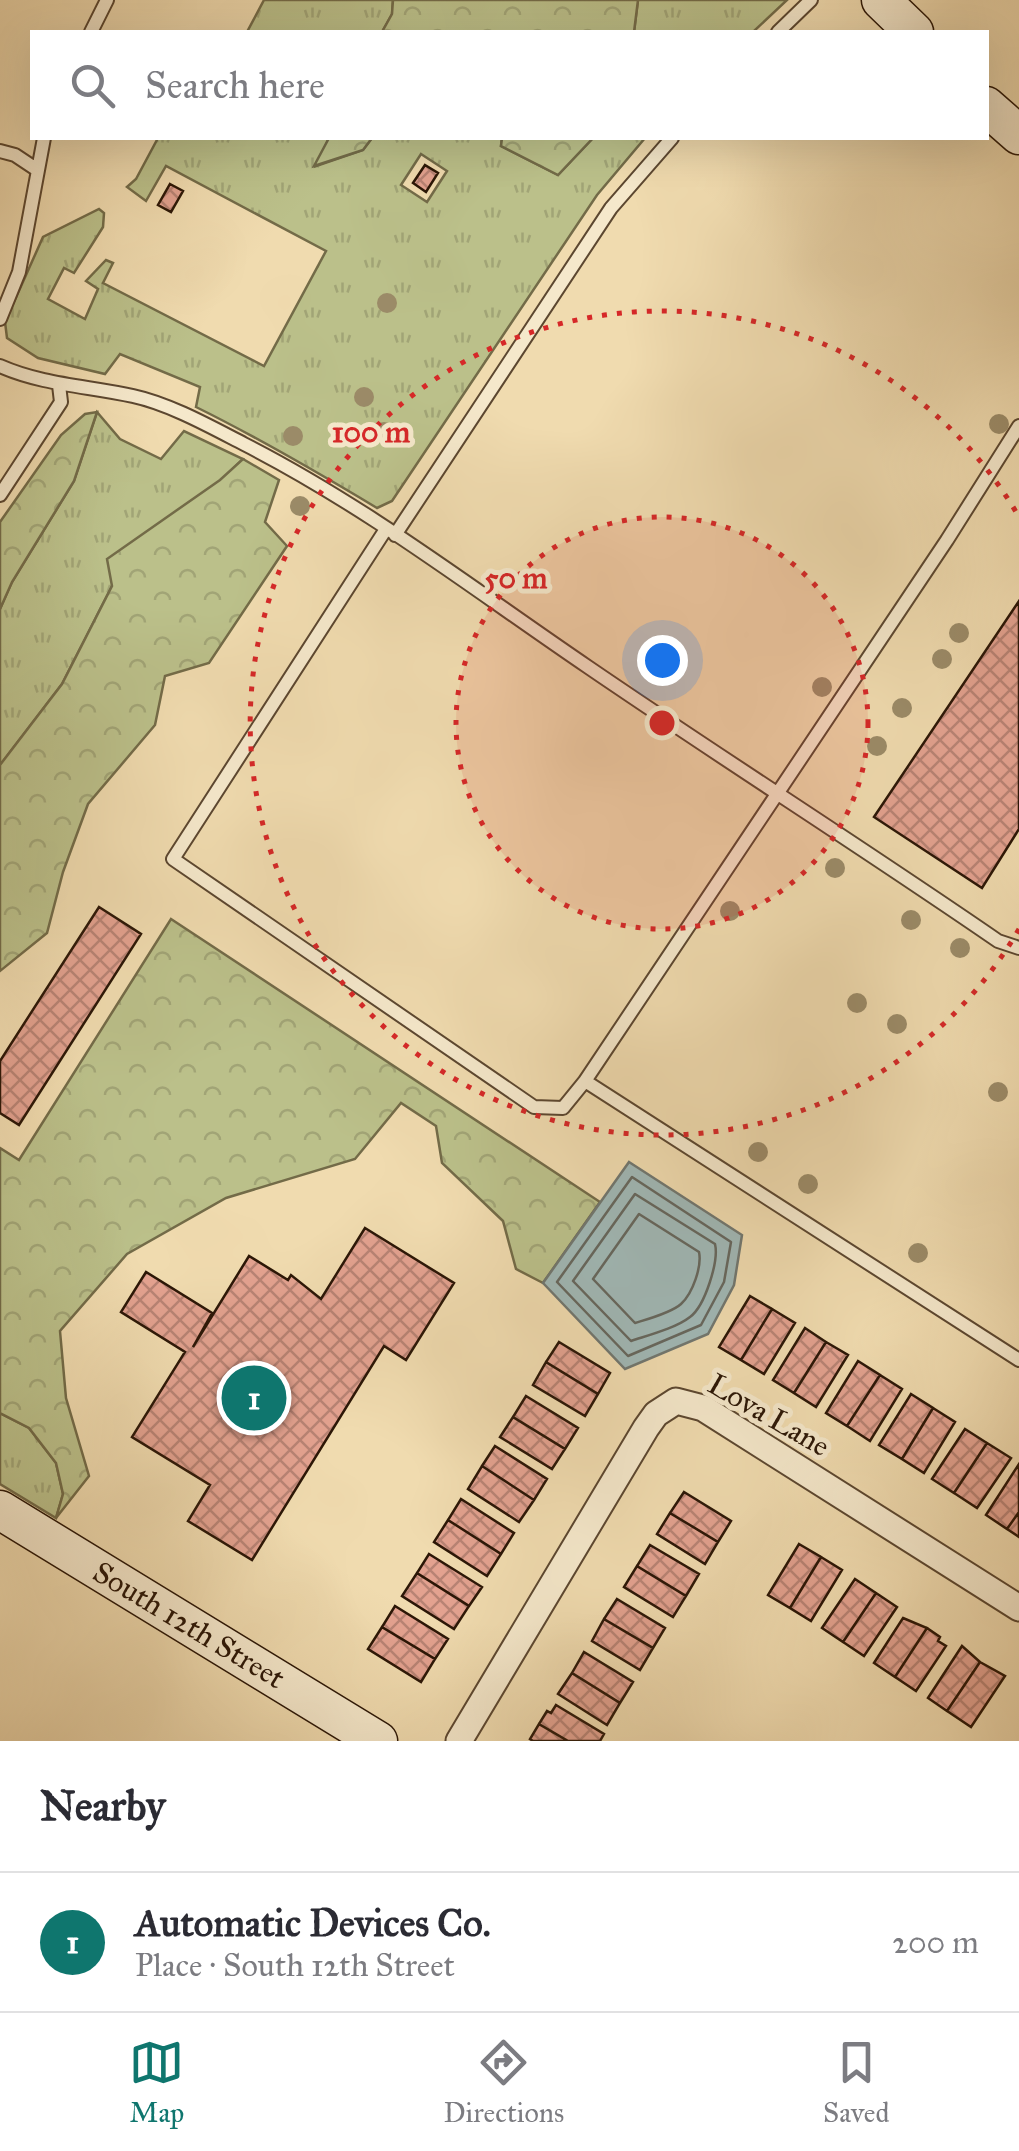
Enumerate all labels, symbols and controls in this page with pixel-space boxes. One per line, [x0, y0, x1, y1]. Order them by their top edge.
search box [30, 30, 989, 140]
icon: search [65, 58, 120, 113]
text: Search here [145, 62, 325, 108]
text: 100 m [332, 414, 411, 450]
text: 50 m [484, 560, 548, 596]
your location [637, 635, 688, 686]
centre of rings [644, 705, 680, 741]
pin: 1 [222, 1360, 286, 1436]
street label: Lova Lane [702, 1366, 836, 1464]
street label: South 12th Street [87, 1554, 292, 1697]
text: Nearby [40, 1780, 165, 1832]
text: Automatic Devices Co. [135, 1900, 491, 1946]
text: 1 [66, 1923, 79, 1962]
text: 200 m [892, 1923, 979, 1962]
text: Place · South 12th Street [135, 1946, 455, 1985]
tab: Map [129, 2035, 184, 2130]
tab: Directions [443, 2035, 564, 2130]
tab: Saved [823, 2035, 890, 2130]

